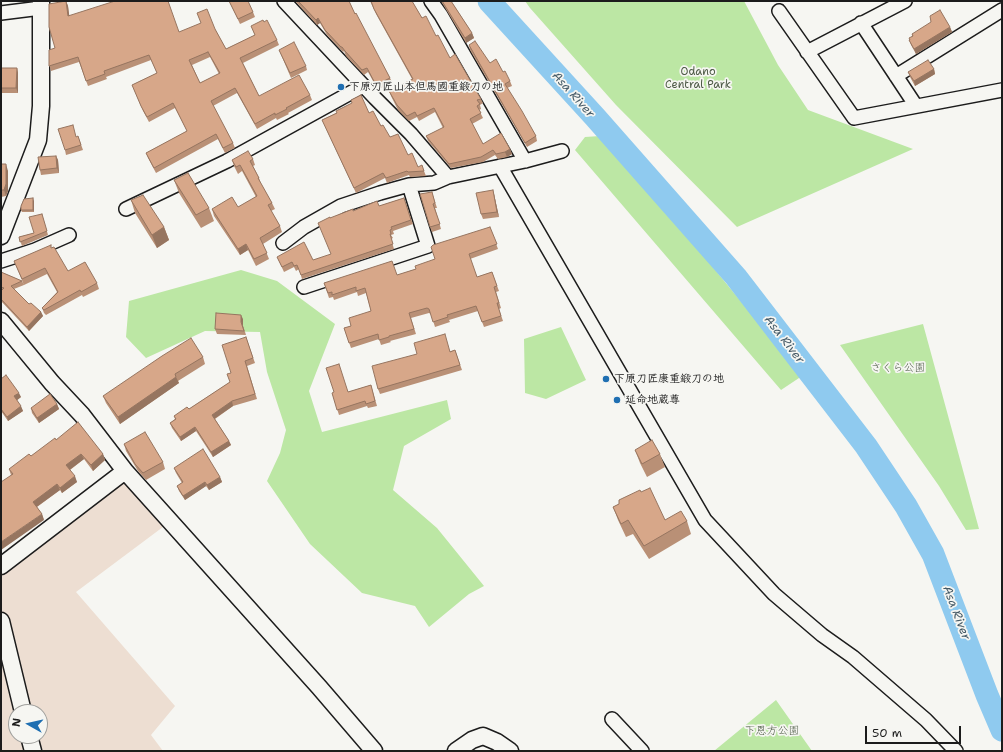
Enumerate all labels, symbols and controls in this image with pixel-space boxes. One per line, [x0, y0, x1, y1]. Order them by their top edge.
park label: Odano Central Park [665, 65, 731, 91]
water label: Asa River [549, 69, 597, 121]
place label: 下原刀匠山本但馬國重鍛刀の地 [349, 80, 503, 94]
marker: 下原刀匠山本但馬國重鍛刀の地 [336, 82, 346, 92]
water label: Asa River [761, 313, 807, 367]
park label: さくら公園 [871, 361, 925, 375]
place label: 下原刀匠康重鍛刀の地 [614, 372, 724, 386]
marker: 下原刀匠康重鍛刀の地 [601, 374, 611, 384]
place label: 延命地蔵尊 [625, 393, 680, 407]
marker: 延命地蔵尊 [612, 395, 622, 405]
water label: Asa River [939, 584, 973, 642]
north arrow [8, 704, 48, 744]
text: N [9, 717, 25, 728]
scale bar [867, 718, 963, 744]
park label: 下恩方公園 [745, 724, 799, 738]
text: 50 m [872, 725, 902, 741]

